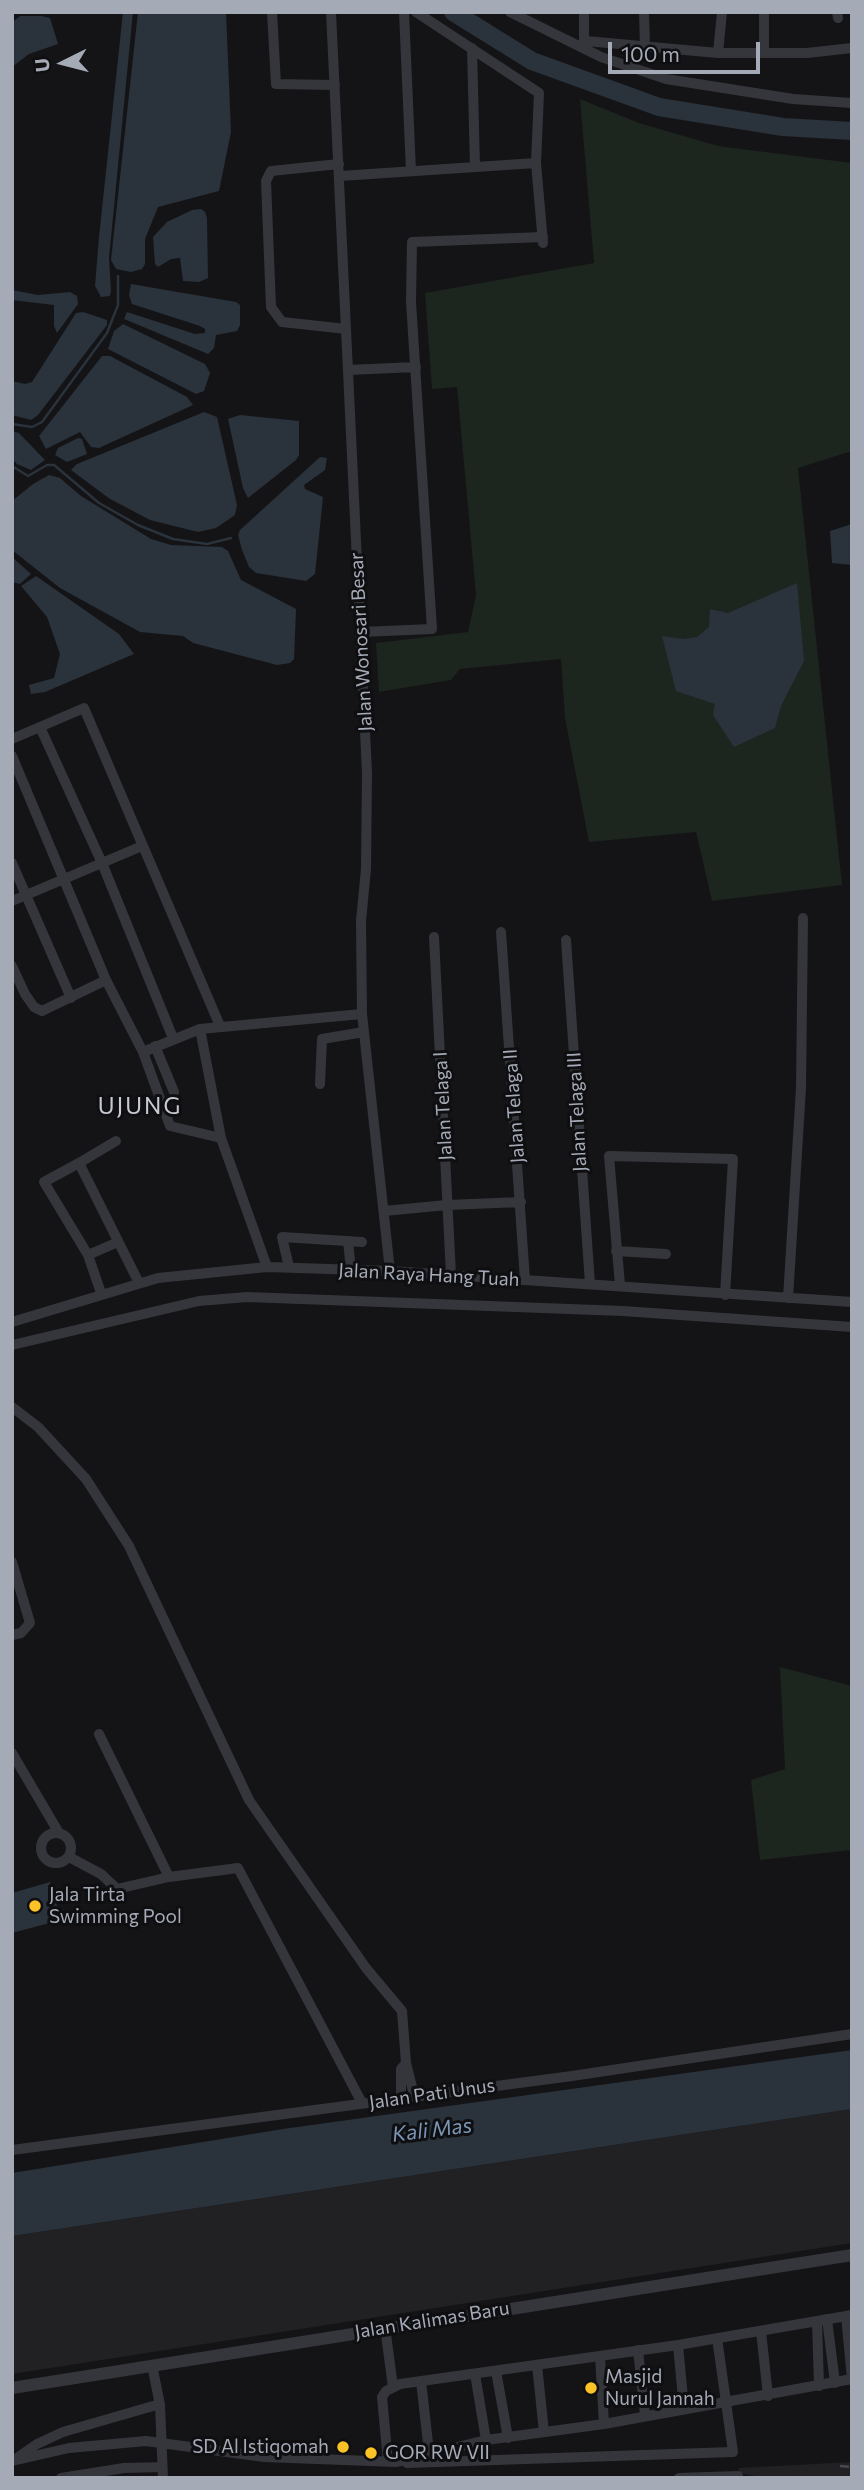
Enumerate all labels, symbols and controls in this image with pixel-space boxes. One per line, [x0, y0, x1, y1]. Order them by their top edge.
north arrow [28, 28, 98, 98]
scale bar [612, 28, 764, 72]
text: 100 m [621, 41, 680, 66]
text: U [29, 57, 54, 73]
street label: Jalan Wonosari Besar [345, 552, 377, 732]
street label: Jalan Telaga II [499, 1048, 529, 1164]
street label: Jalan Telaga I [429, 1051, 457, 1161]
street label: Jalan Telaga III [562, 1052, 592, 1172]
district label: UJUNG [98, 1092, 182, 1120]
street label: Jalan Raya Hang Tuah [338, 1259, 520, 1291]
place label: Jala Tirta Swimming Pool [49, 1884, 182, 1928]
marker: Jala Tirta Swimming Pool [27, 1898, 43, 1914]
street label: Jalan Pati Unus [368, 2074, 496, 2114]
water label: Kali Mas [391, 2113, 473, 2147]
street label: Jalan Kalimas Baru [353, 2297, 511, 2343]
place label: Masjid Nurul Jannah [605, 2366, 715, 2410]
marker: Masjid Nurul Jannah [583, 2380, 599, 2396]
place label: SD Al Istiqomah [192, 2436, 329, 2458]
marker: SD Al Istiqomah [335, 2439, 351, 2455]
place label: GOR RW VII [385, 2442, 490, 2464]
marker: GOR RW VII [363, 2445, 379, 2461]

